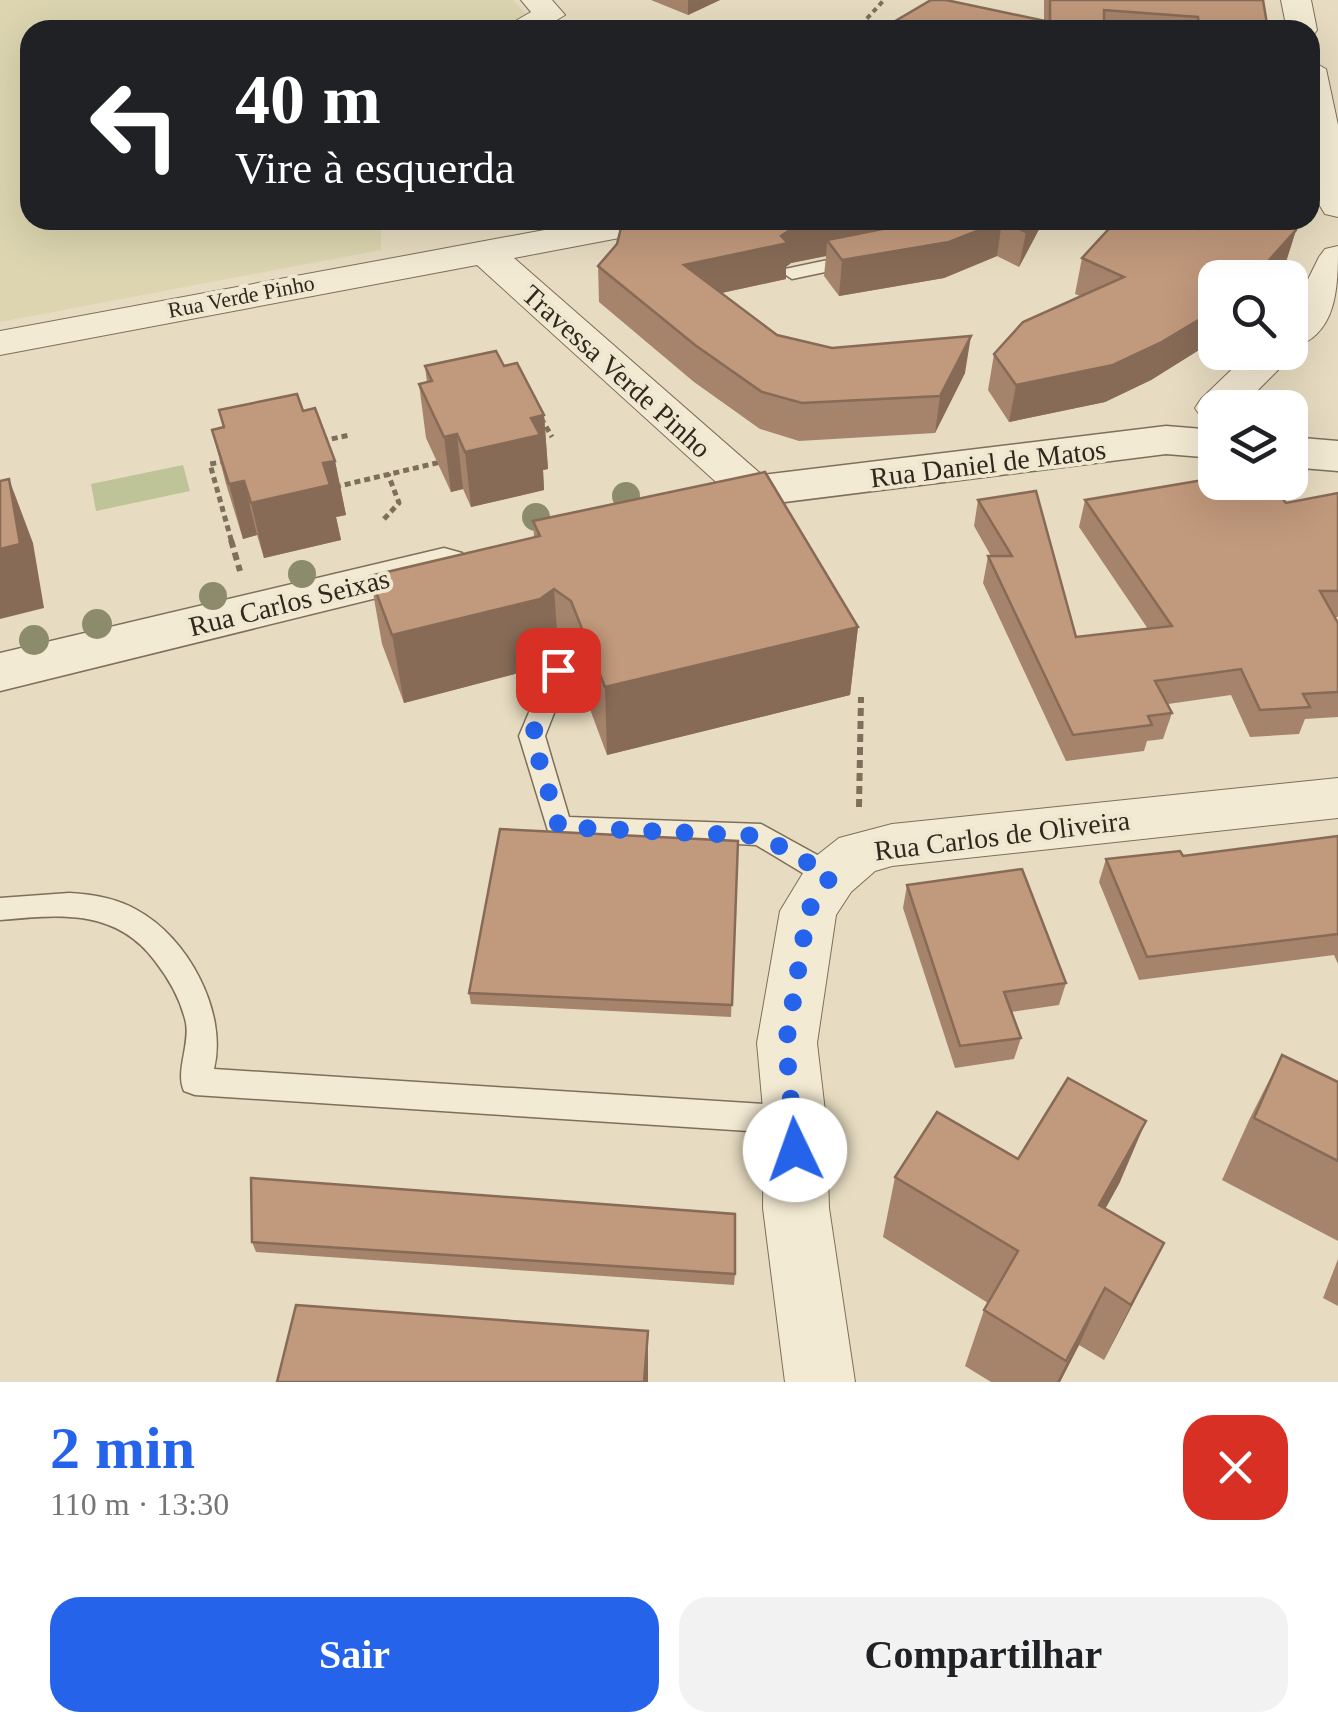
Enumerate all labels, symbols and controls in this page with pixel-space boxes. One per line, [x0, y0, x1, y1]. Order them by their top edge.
icon: left [70, 60, 200, 190]
text: 40 m [235, 61, 381, 138]
text: Vire à esquerda [235, 143, 515, 193]
map controls [1198, 260, 1308, 500]
button: search [1198, 260, 1308, 370]
street label: Rua Verde Pinho [166, 270, 316, 323]
street label: Travessa Verde Pinho [516, 279, 717, 464]
button: layers [1198, 390, 1308, 500]
street label: Rua Daniel de Matos [868, 434, 1108, 493]
street label: Rua Carlos Seixas [186, 563, 392, 642]
pin [516, 628, 601, 713]
icon: arrive [531, 643, 586, 698]
street label: Rua Carlos de Oliveira [872, 804, 1132, 867]
position arrow [743, 1098, 847, 1202]
text: 2 min [50, 1415, 195, 1481]
button: close [1183, 1415, 1288, 1520]
text: 110 m · 13:30 [50, 1486, 229, 1522]
button: Sair [50, 1597, 659, 1712]
button: Compartilhar [679, 1597, 1288, 1712]

